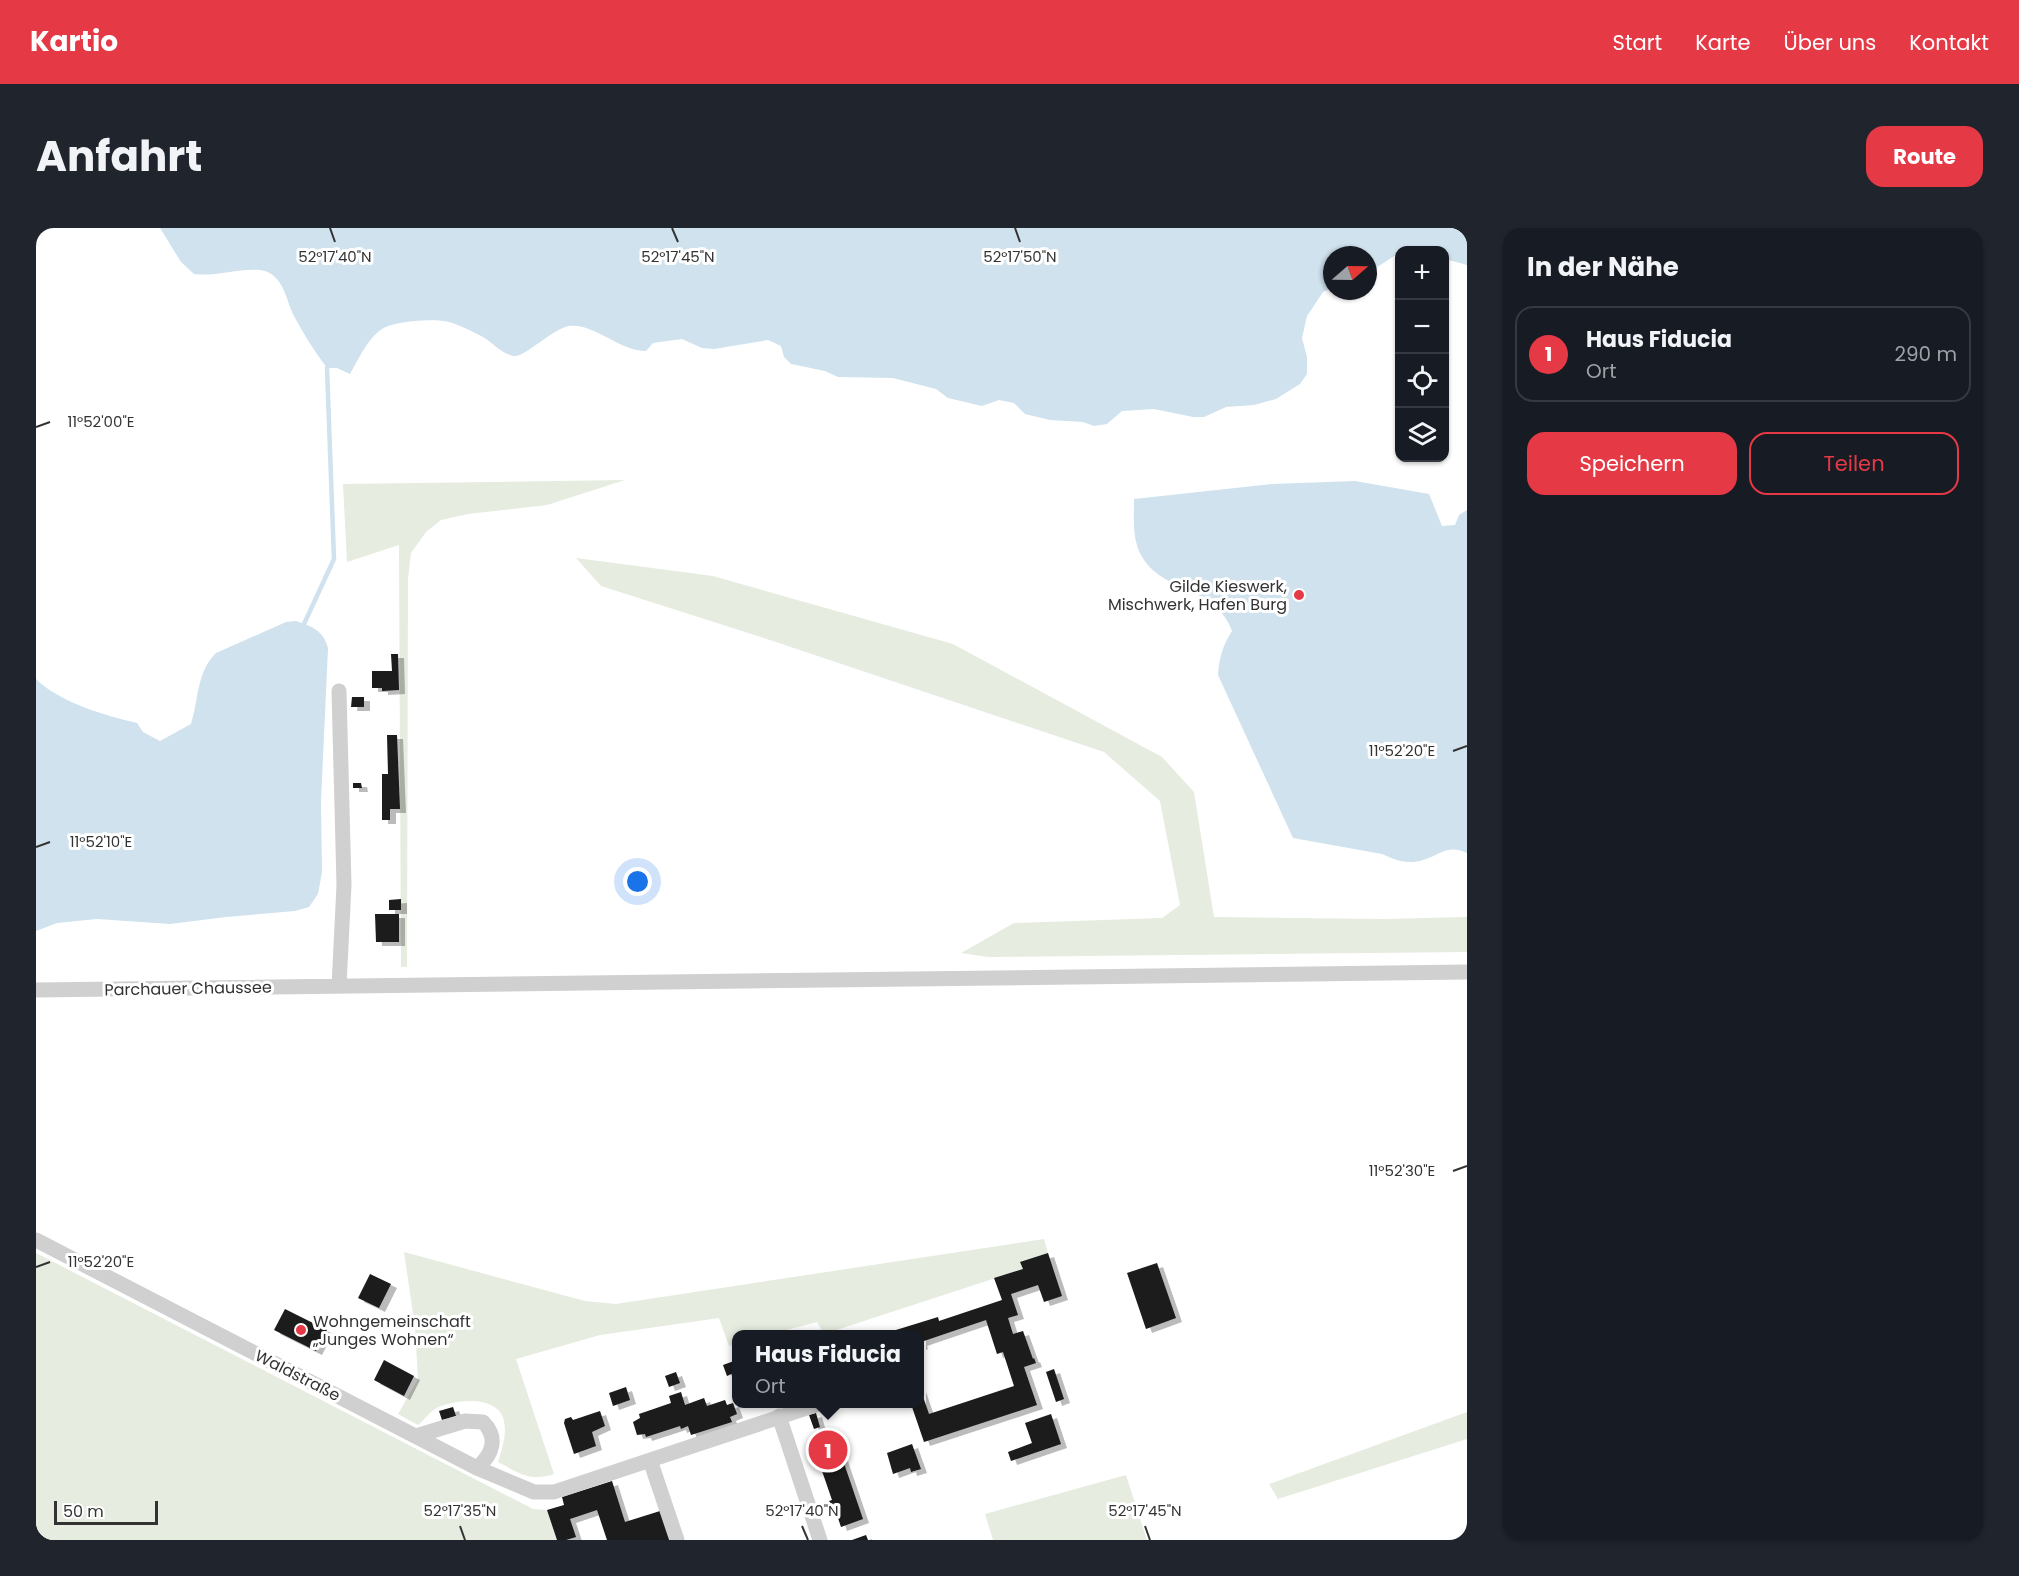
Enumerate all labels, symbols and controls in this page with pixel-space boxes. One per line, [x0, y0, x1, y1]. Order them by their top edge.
text: Kartio [30, 22, 118, 61]
text: Start [1613, 28, 1662, 57]
text: Karte [1695, 28, 1751, 57]
text: Über uns [1784, 28, 1876, 57]
text: Kontakt [1909, 28, 1989, 57]
button: Route [1866, 126, 1983, 187]
text: Anfahrt [36, 127, 202, 186]
text: 52°17'40"N [298, 246, 372, 267]
text: 52°17'45"N [641, 246, 715, 267]
text: 52°17'50"N [983, 246, 1057, 267]
north arrow [1323, 246, 1377, 300]
map controls [1395, 246, 1449, 462]
button: + [1395, 246, 1449, 300]
text: In der Nähe [1527, 249, 1679, 285]
button: − [1395, 300, 1449, 354]
text: Haus Fiducia [1586, 324, 1732, 355]
text: 1 [1545, 340, 1552, 368]
text: 290 m [1894, 340, 1957, 368]
button: locate [1395, 354, 1449, 408]
text: Ort [1586, 357, 1616, 385]
button: layers [1395, 408, 1449, 462]
text: 11°52'00"E [67, 411, 135, 432]
button: Speichern [1527, 432, 1737, 495]
button: Teilen [1749, 432, 1959, 495]
place label: Gilde Kieswerk, Mischwerk, Hafen Burg [1108, 575, 1287, 616]
marker: Gilde Kieswerk, Mischwerk, Hafen Burg [1292, 588, 1306, 602]
text: 11°52'20"E [1369, 740, 1435, 761]
text: 11°52'10"E [70, 831, 132, 852]
your location [623, 867, 652, 896]
street label: Parchauer Chaussee [104, 976, 272, 1001]
text: 11°52'30"E [1369, 1160, 1435, 1181]
text: 11°52'20"E [68, 1251, 134, 1272]
place label: Wohngemeinschaft „Junges Wohnen“ [312, 1310, 471, 1351]
marker: Wohngemeinschaft „Junges Wohnen“ [294, 1323, 308, 1337]
popup [732, 1330, 924, 1408]
text: Haus Fiducia [755, 1339, 901, 1370]
street label: Waldstraße [251, 1344, 344, 1407]
text: Ort [755, 1372, 786, 1400]
pin: 1 [808, 1428, 848, 1472]
scale bar [54, 1498, 158, 1526]
text: 50 m [63, 1500, 104, 1523]
text: 52°17'35"N [424, 1500, 496, 1521]
text: 52°17'40"N [765, 1500, 839, 1521]
text: 52°17'45"N [1108, 1500, 1182, 1521]

